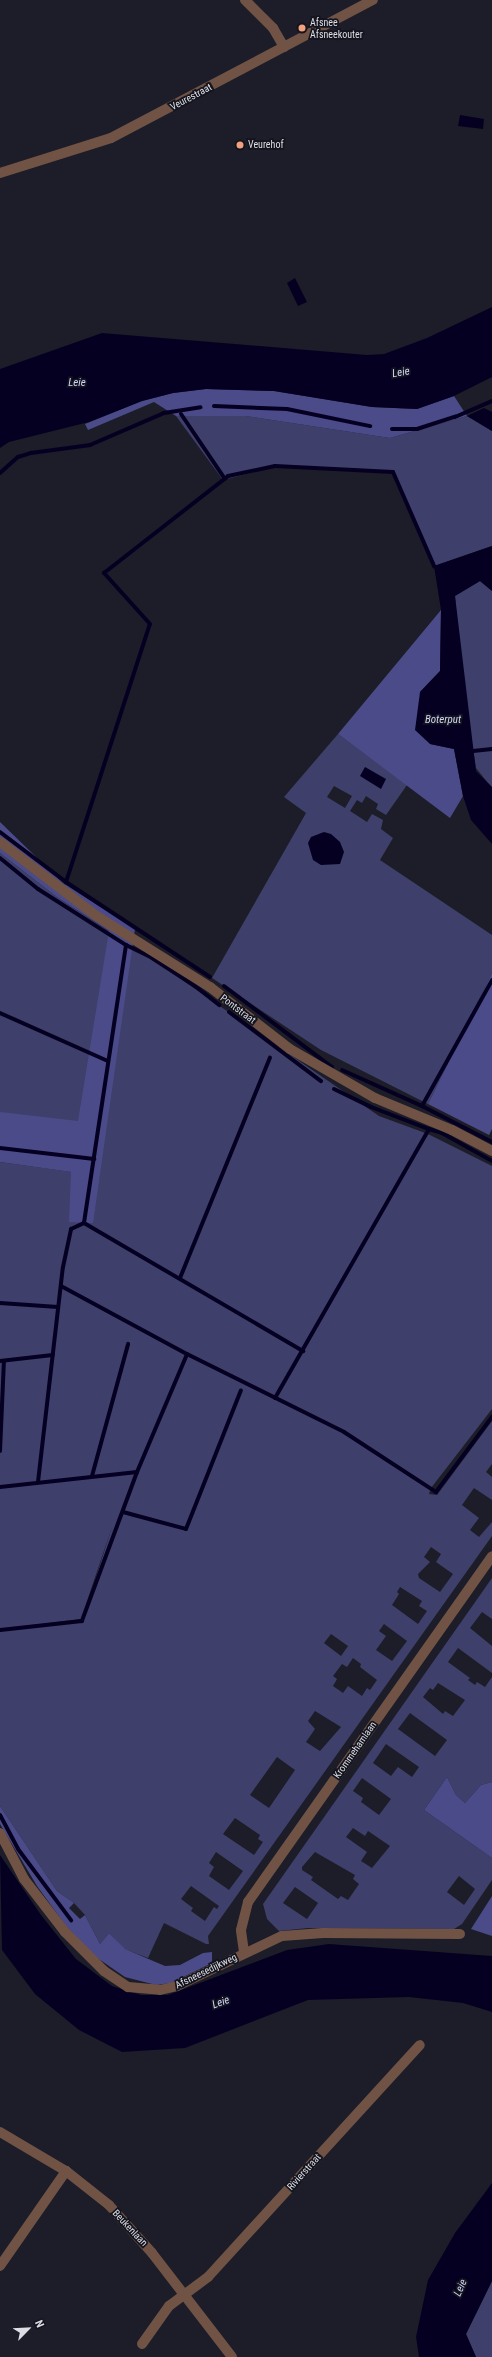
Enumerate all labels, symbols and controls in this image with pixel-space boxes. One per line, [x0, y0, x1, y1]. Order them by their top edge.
place label: Afsnee Afsneekouter [310, 16, 363, 40]
marker: Afsnee Afsneekouter [297, 23, 307, 33]
street label: Veurestraat [168, 81, 214, 113]
place label: Veurehof [248, 139, 284, 151]
marker: Veurehof [235, 140, 245, 150]
water label: Leie [391, 365, 411, 381]
water label: Leie [68, 376, 86, 390]
water label: Boterput [425, 713, 461, 727]
street label: Pontstraat [218, 992, 258, 1026]
street label: Krommehamlaan [331, 1719, 379, 1781]
street label: Afsneesedijkweg [173, 1951, 239, 1991]
water label: Leie [211, 1994, 231, 2012]
street label: Rivierstraat [285, 2151, 323, 2193]
street label: Beukenlaan [110, 2207, 150, 2249]
water label: Leie [451, 2277, 471, 2299]
north arrow [8, 2309, 48, 2349]
text: N [32, 2318, 47, 2330]

